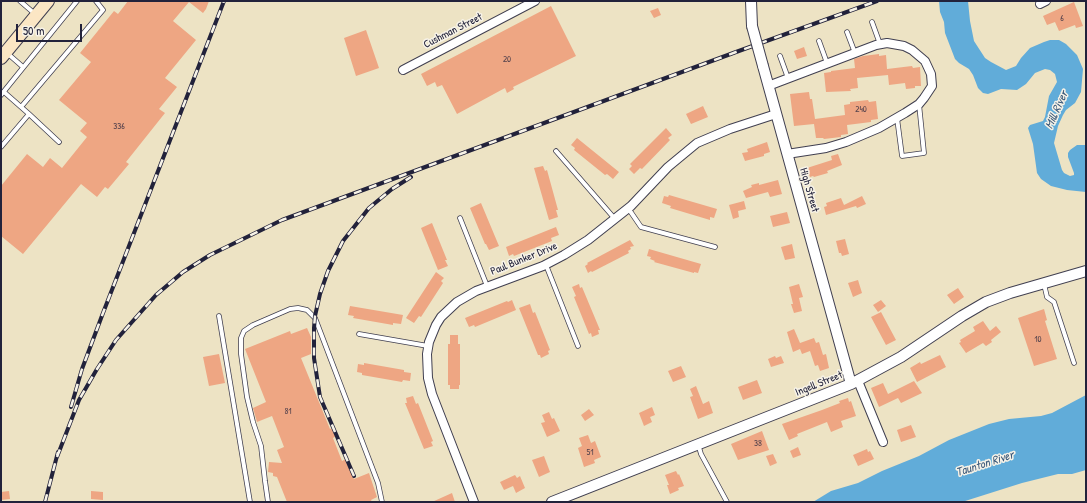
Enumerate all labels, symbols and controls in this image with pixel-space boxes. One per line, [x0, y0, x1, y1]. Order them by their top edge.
street label: Cushman Street [421, 11, 485, 51]
house number: 6 [1060, 14, 1064, 24]
scale bar [18, 16, 84, 42]
text: 50 m [23, 22, 44, 39]
house number: 20 [503, 55, 511, 65]
water label: Mill River [1042, 89, 1072, 131]
house number: 240 [855, 105, 867, 115]
house number: 336 [113, 122, 125, 132]
street label: High Street [796, 166, 822, 214]
street label: Paul Bunker Drive [489, 240, 559, 278]
house number: 10 [1034, 335, 1042, 345]
street label: Ingell Street [793, 369, 845, 399]
house number: 81 [284, 407, 292, 417]
house number: 38 [754, 439, 762, 449]
house number: 51 [586, 448, 594, 458]
water label: Taunton River [954, 448, 1016, 480]

